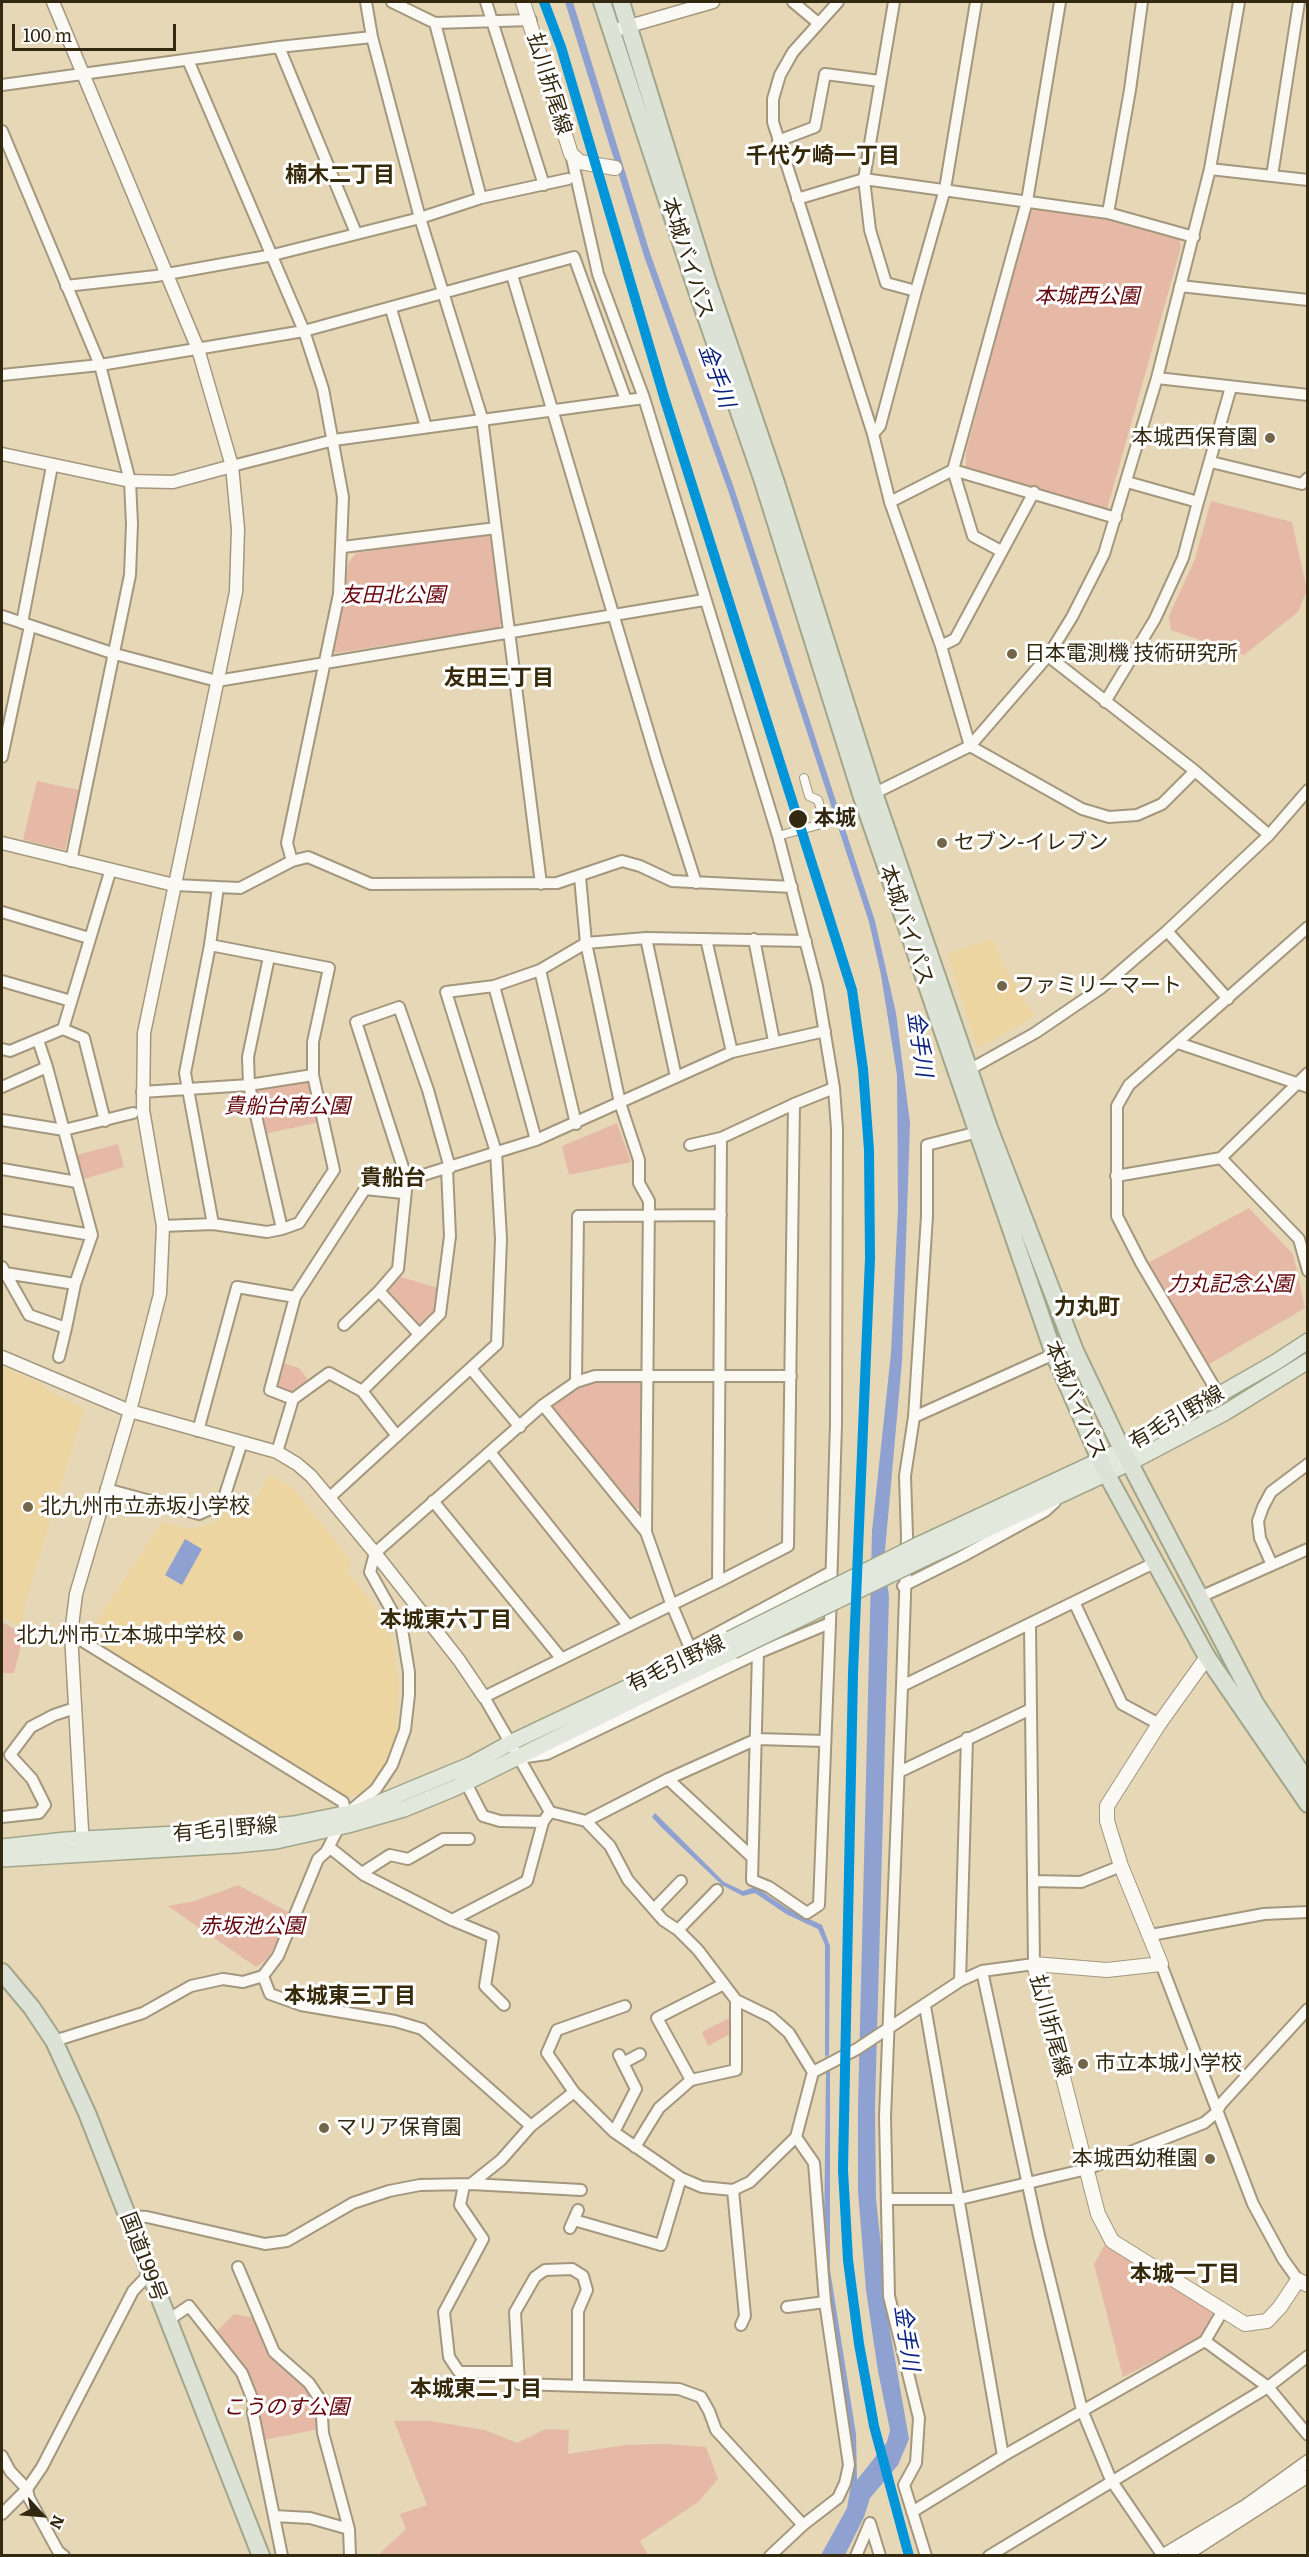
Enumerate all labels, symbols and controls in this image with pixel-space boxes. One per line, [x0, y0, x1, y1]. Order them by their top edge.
scale bar [15, 12, 178, 50]
text: 100 m [23, 21, 72, 48]
street label: 払川折尾線 [522, 30, 576, 138]
district label: 千代ケ崎一丁目 [746, 144, 900, 170]
district label: 楠木二丁目 [285, 163, 395, 189]
street label: 本城バイパス [656, 194, 718, 322]
park label: 本城西公園 [1035, 284, 1139, 310]
water label: 金手川 [692, 340, 740, 412]
place label: 本城西保育園 [1132, 425, 1258, 451]
marker: 本城西保育園 [1263, 431, 1277, 445]
park label: 友田北公園 [341, 583, 445, 609]
place label: 日本電測機 技術研究所 [1024, 641, 1238, 667]
marker: 日本電測機 技術研究所 [1005, 647, 1019, 661]
district label: 友田三丁目 [444, 666, 554, 692]
place label: 本城 [814, 806, 856, 832]
marker: 本城 [787, 808, 809, 830]
place label: セブン-イレブン [954, 830, 1108, 856]
marker: セブン-イレブン [935, 836, 949, 850]
street label: 本城バイパス [874, 861, 938, 989]
place label: ファミリーマート [1014, 973, 1182, 999]
marker: ファミリーマート [995, 979, 1009, 993]
water label: 金手川 [901, 1009, 937, 1079]
park label: 貴船台南公園 [224, 1094, 350, 1120]
district label: 貴船台 [360, 1166, 426, 1192]
park label: 力丸記念公園 [1167, 1272, 1293, 1298]
district label: 力丸町 [1054, 1295, 1120, 1321]
street label: 本城バイパス [1039, 1337, 1111, 1463]
street label: 有毛引野線 [1125, 1381, 1229, 1455]
place label: 北九州市立赤坂小学校 [40, 1494, 250, 1520]
marker: 北九州市立赤坂小学校 [21, 1500, 35, 1514]
district label: 本城東六丁目 [380, 1608, 512, 1634]
place label: 北九州市立本城中学校 [16, 1623, 226, 1649]
marker: 北九州市立本城中学校 [231, 1629, 245, 1643]
street label: 有毛引野線 [623, 1630, 729, 1698]
street label: 有毛引野線 [172, 1813, 278, 1847]
park label: 赤坂池公園 [200, 1914, 304, 1940]
street label: 払川折尾線 [1024, 1972, 1076, 2080]
district label: 本城東三丁目 [284, 1984, 416, 2010]
place label: 市立本城小学校 [1095, 2051, 1242, 2077]
marker: 市立本城小学校 [1076, 2057, 1090, 2071]
place label: マリア保育園 [336, 2115, 462, 2141]
marker: マリア保育園 [317, 2121, 331, 2135]
place label: 本城西幼稚園 [1072, 2146, 1198, 2172]
marker: 本城西幼稚園 [1203, 2152, 1217, 2166]
street label: 国道199号 [114, 2209, 172, 2305]
district label: 本城一丁目 [1130, 2262, 1240, 2288]
water label: 金手川 [888, 2303, 924, 2373]
district label: 本城東二丁目 [410, 2377, 542, 2403]
park label: こうのす公園 [223, 2395, 349, 2421]
north arrow [12, 2485, 72, 2545]
text: N [44, 2512, 72, 2534]

